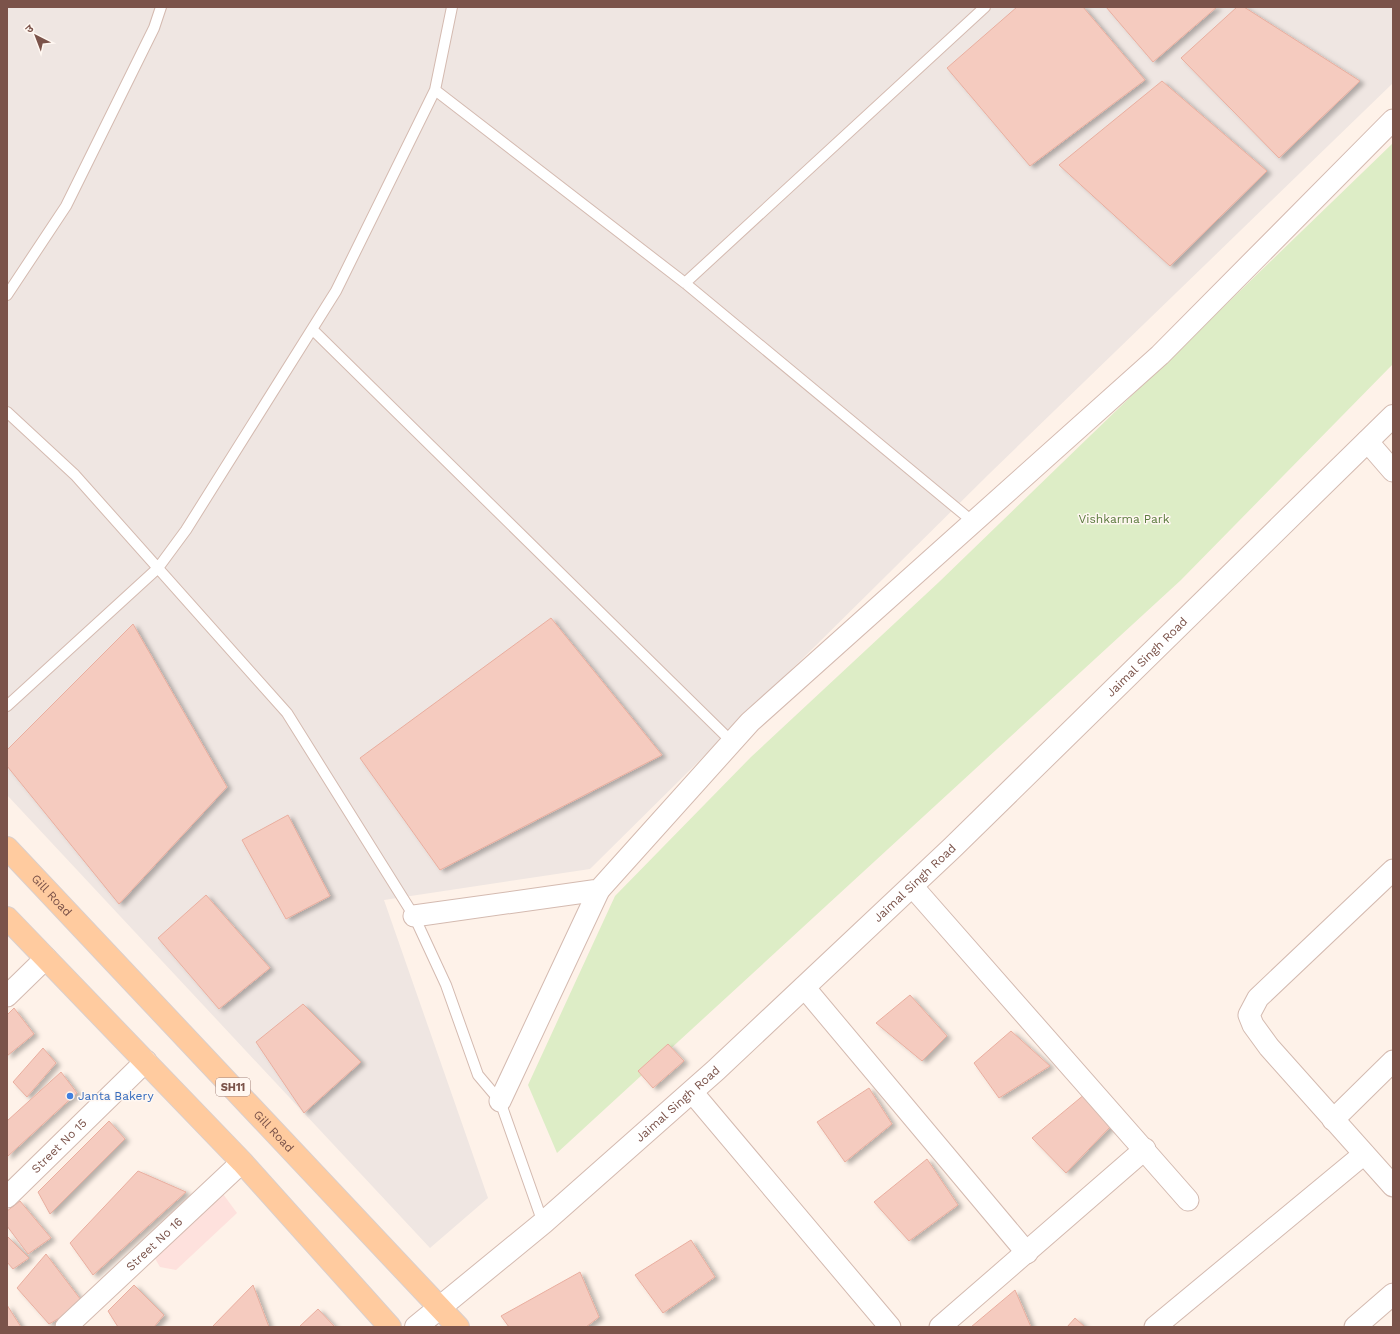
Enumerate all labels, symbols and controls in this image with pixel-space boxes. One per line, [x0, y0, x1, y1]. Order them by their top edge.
north arrow [16, 16, 56, 56]
text: उ [23, 22, 37, 36]
park label: Vishkarma Park [1079, 512, 1170, 526]
street label: Jaimal Singh Road [1104, 614, 1190, 700]
street label: Jaimal Singh Road [871, 841, 959, 925]
street label: Gill Road [29, 871, 75, 919]
street label: Jaimal Singh Road [633, 1063, 723, 1145]
road number: SH11 [216, 1078, 250, 1096]
place label: Janta Bakery [78, 1089, 154, 1103]
marker: Janta Bakery [65, 1091, 75, 1101]
street label: Gill Road [251, 1107, 297, 1155]
street label: Street No 15 [29, 1116, 90, 1176]
street label: Street No 16 [123, 1215, 185, 1274]

